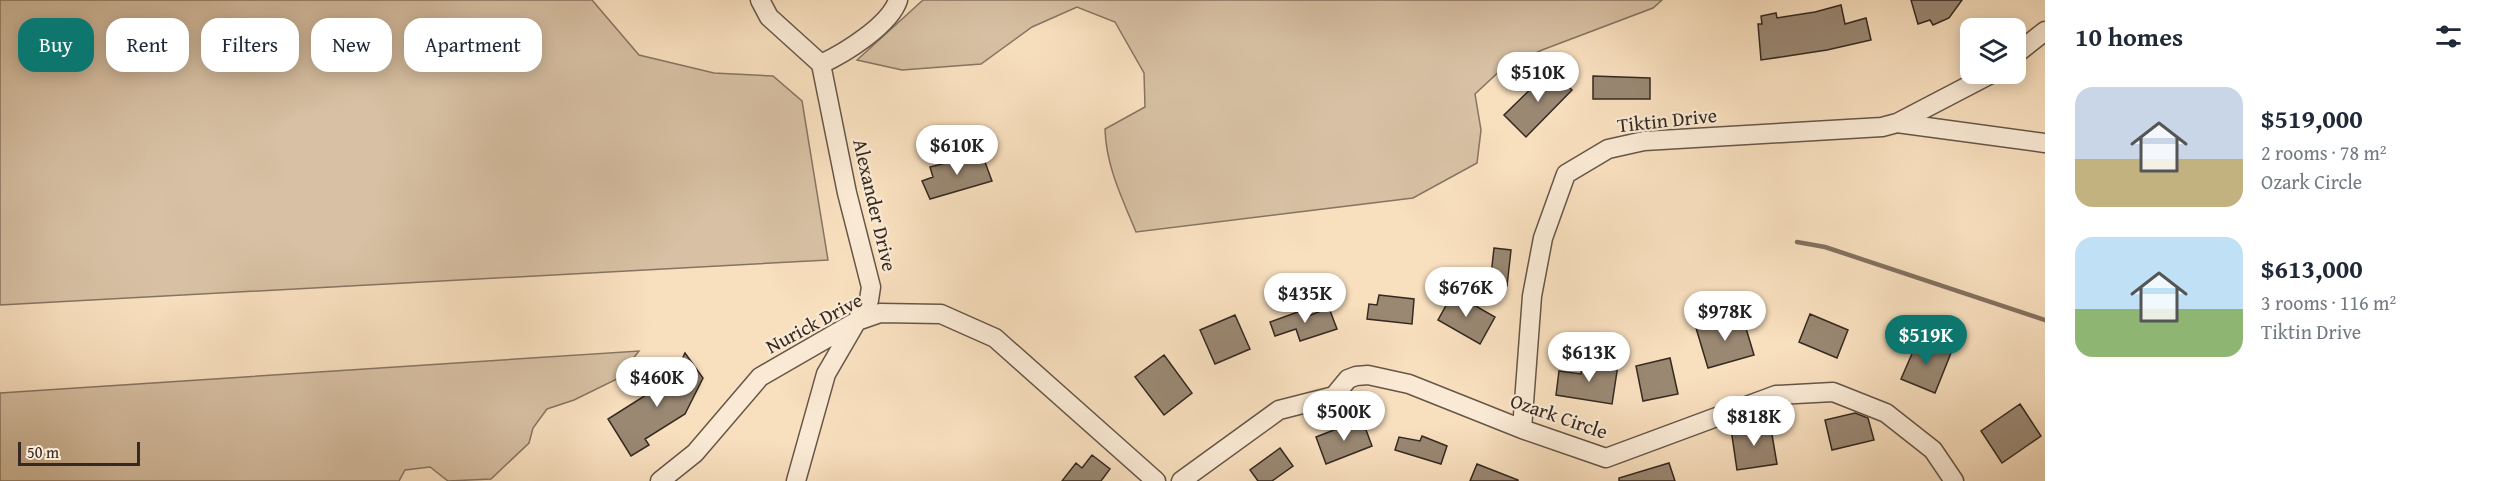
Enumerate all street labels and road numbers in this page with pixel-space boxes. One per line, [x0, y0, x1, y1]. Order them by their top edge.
street label: Tiktin Drive [1616, 100, 1718, 139]
street label: Alexander Drive [846, 136, 905, 274]
street label: Nurick Drive [760, 285, 867, 360]
street label: Ozark Circle [1507, 385, 1612, 446]

